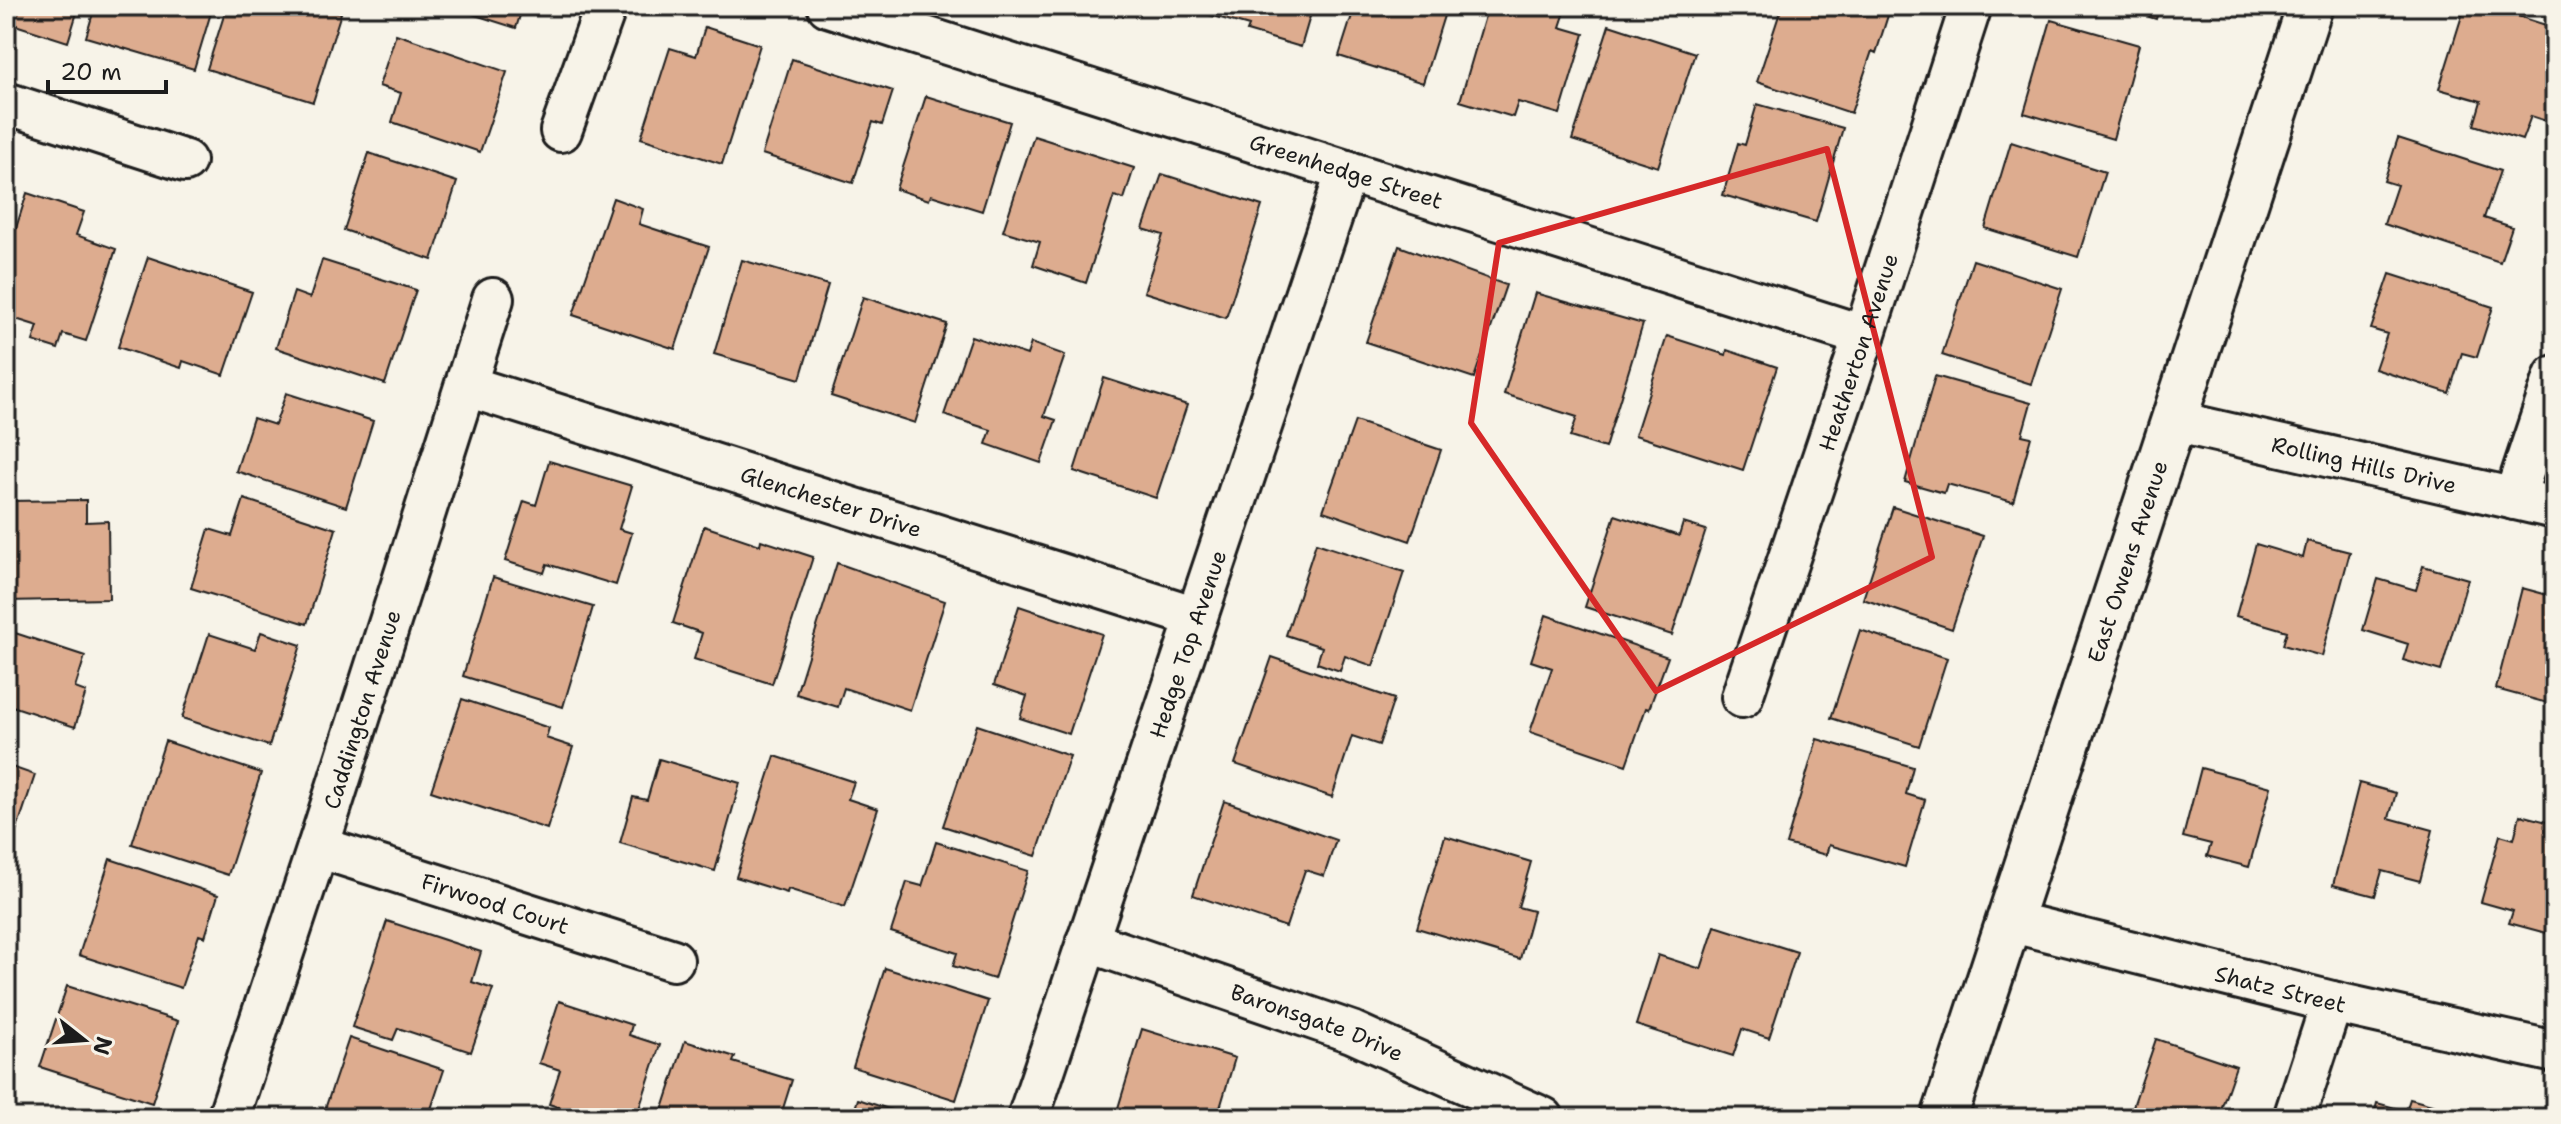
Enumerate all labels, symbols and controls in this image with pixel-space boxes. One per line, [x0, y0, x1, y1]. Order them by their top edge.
scale bar [48, 44, 166, 94]
text: 20 m [60, 56, 122, 88]
street label: Greenhedge Street [1246, 127, 1446, 216]
street label: Heatherton Avenue [1812, 250, 1905, 455]
street label: Rolling Hills Drive [2269, 430, 2459, 500]
street label: East Owens Avenue [2081, 457, 2174, 666]
street label: Glenchester Drive [737, 460, 925, 544]
street label: Hedge Top Avenue [1143, 546, 1233, 742]
street label: Caddington Avenue [317, 606, 408, 813]
street label: Firwood Court [418, 867, 573, 941]
street label: Shatz Street [2212, 959, 2349, 1020]
street label: Baronsgate Drive [1227, 977, 1408, 1068]
north arrow [44, 1000, 124, 1080]
text: N [86, 1033, 119, 1058]

